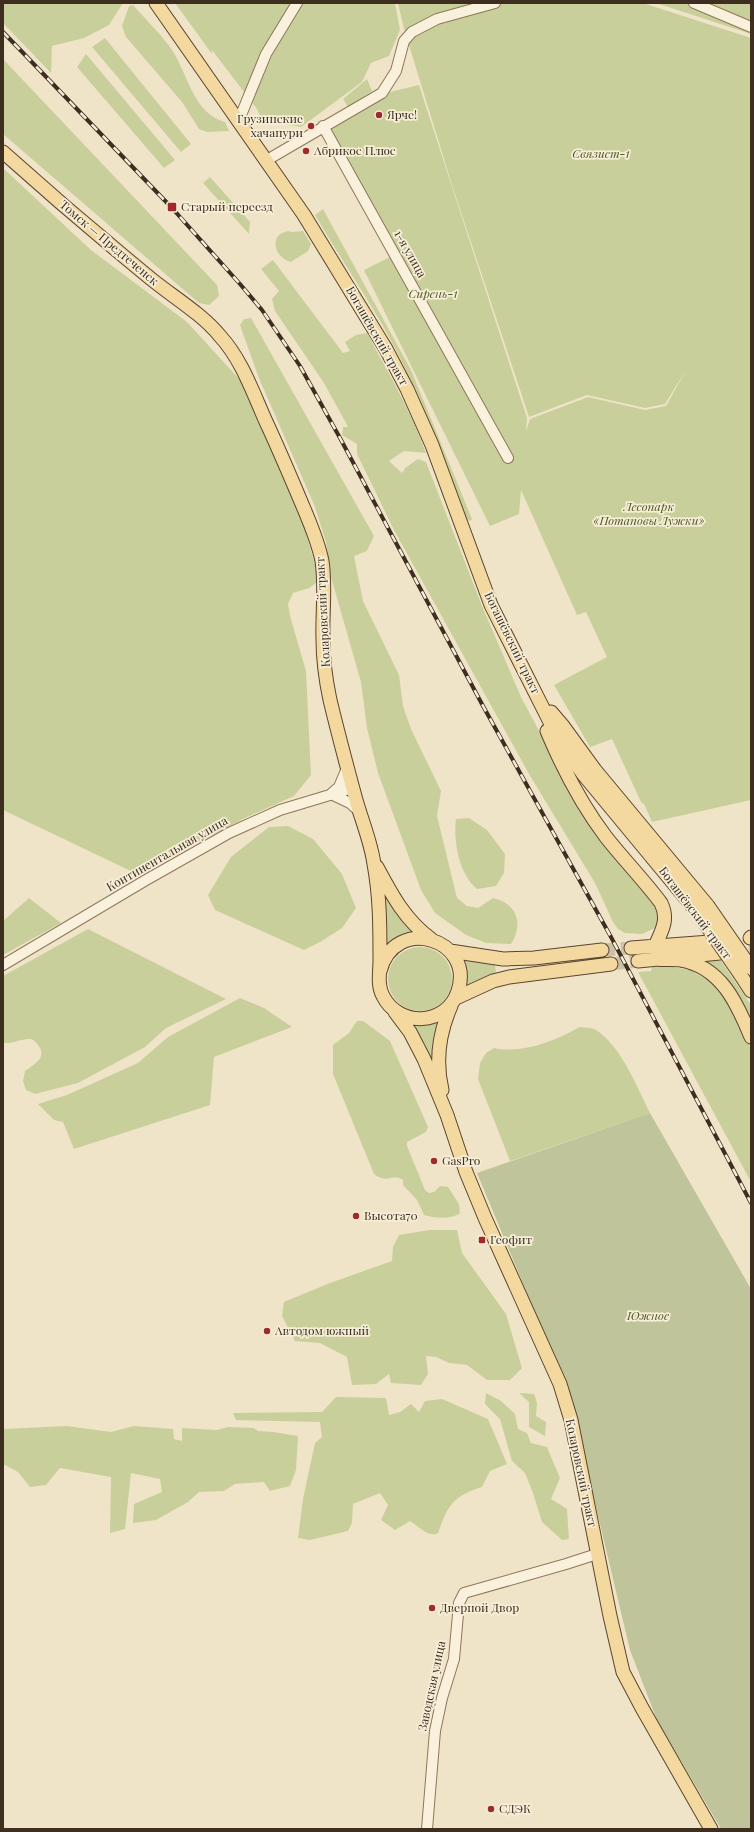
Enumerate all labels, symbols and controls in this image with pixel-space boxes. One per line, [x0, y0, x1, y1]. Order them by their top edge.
place label: Ярче! [386, 106, 417, 122]
place label: Грузинские хачапури [237, 110, 303, 140]
marker: Ярче! [374, 110, 384, 120]
marker: Грузинские хачапури [306, 121, 316, 131]
place label: Абрикос Плюс [313, 142, 396, 158]
park label: Связист-1 [572, 145, 630, 161]
marker: Абрикос Плюс [301, 146, 311, 156]
street label: Томск — Предтеченск [57, 196, 163, 288]
place label: Старый переезд [181, 198, 274, 214]
marker: Старый переезд [166, 201, 178, 213]
street label: 1-я улица [391, 227, 431, 280]
street label: Богашёвский тракт [343, 283, 413, 388]
park label: Сирень-1 [408, 285, 458, 301]
park label: Лесопарк «Потаповы Лужки» [593, 498, 705, 528]
street label: Коларовский тракт [311, 556, 333, 668]
street label: Богашёвский тракт [481, 589, 545, 697]
street label: Континентальная улица [103, 812, 230, 894]
street label: Богашёвский тракт [656, 863, 736, 962]
place label: GasPro [442, 1152, 481, 1168]
marker: GasPro [429, 1156, 439, 1166]
place label: Высота70 [364, 1207, 418, 1223]
marker: Высота70 [351, 1211, 361, 1221]
place label: Геофит [490, 1231, 533, 1247]
marker: Геофит [477, 1235, 487, 1245]
park label: Южное [626, 1307, 669, 1323]
place label: Автодом южный [274, 1322, 370, 1338]
marker: Автодом южный [262, 1326, 272, 1336]
street label: Коларовский тракт [563, 1417, 601, 1529]
place label: Дверной Двор [440, 1599, 519, 1615]
marker: Дверной Двор [427, 1603, 437, 1613]
street label: Заводская улица [414, 1639, 448, 1732]
place label: СДЭК [499, 1800, 531, 1816]
marker: СДЭК [486, 1804, 496, 1814]

